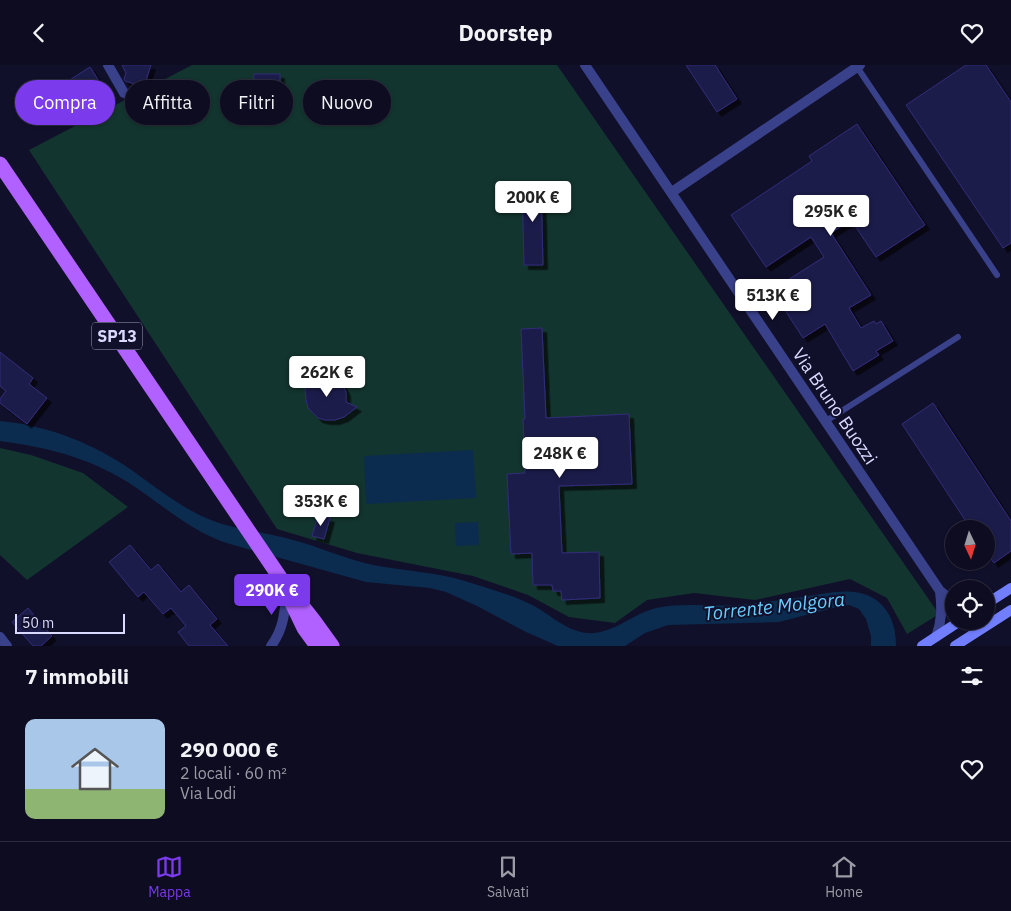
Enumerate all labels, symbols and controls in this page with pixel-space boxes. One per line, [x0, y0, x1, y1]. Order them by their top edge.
text: Doorstep [458, 18, 553, 47]
icon: back [25, 19, 53, 47]
icon: heart [958, 19, 986, 47]
chip: Compra [15, 80, 115, 125]
chip: Affitta [125, 80, 210, 125]
chip: Filtri [220, 80, 293, 125]
chip: Nuovo [303, 80, 391, 125]
pin: 200K € [492, 181, 574, 223]
text: 200K € [506, 187, 560, 207]
pin: 295K € [790, 195, 872, 237]
text: 295K € [804, 201, 858, 221]
pin: 513K € [732, 279, 814, 321]
text: 513K € [746, 285, 800, 305]
road number: SP13 [92, 323, 142, 349]
street label: Via Bruno Buozzi [788, 343, 882, 469]
pin: 262K € [286, 355, 368, 398]
text: 262K € [300, 362, 354, 382]
pin: 248K € [519, 437, 601, 479]
text: 248K € [533, 443, 587, 463]
pin: 353K € [280, 485, 362, 527]
text: 353K € [294, 491, 348, 511]
north arrow [945, 520, 995, 570]
map controls [945, 520, 995, 630]
pin: 290K € [231, 573, 313, 616]
text: 290K € [245, 580, 299, 600]
button: locate [945, 580, 995, 630]
water label: Torrente Molgora [702, 587, 846, 625]
scale bar [15, 611, 125, 634]
text: 50 m [22, 614, 54, 632]
text: 7 immobili [25, 662, 129, 690]
icon: filters [958, 662, 986, 690]
text: 290 000 € [180, 735, 279, 763]
icon: home [65, 739, 125, 799]
icon: heart [958, 755, 986, 783]
text: 2 locali · 60 m² [180, 763, 287, 783]
text: Via Lodi [180, 783, 236, 803]
tab: Mappa [148, 853, 191, 901]
tab: Salvati [487, 853, 529, 901]
tab: Home [825, 853, 863, 901]

